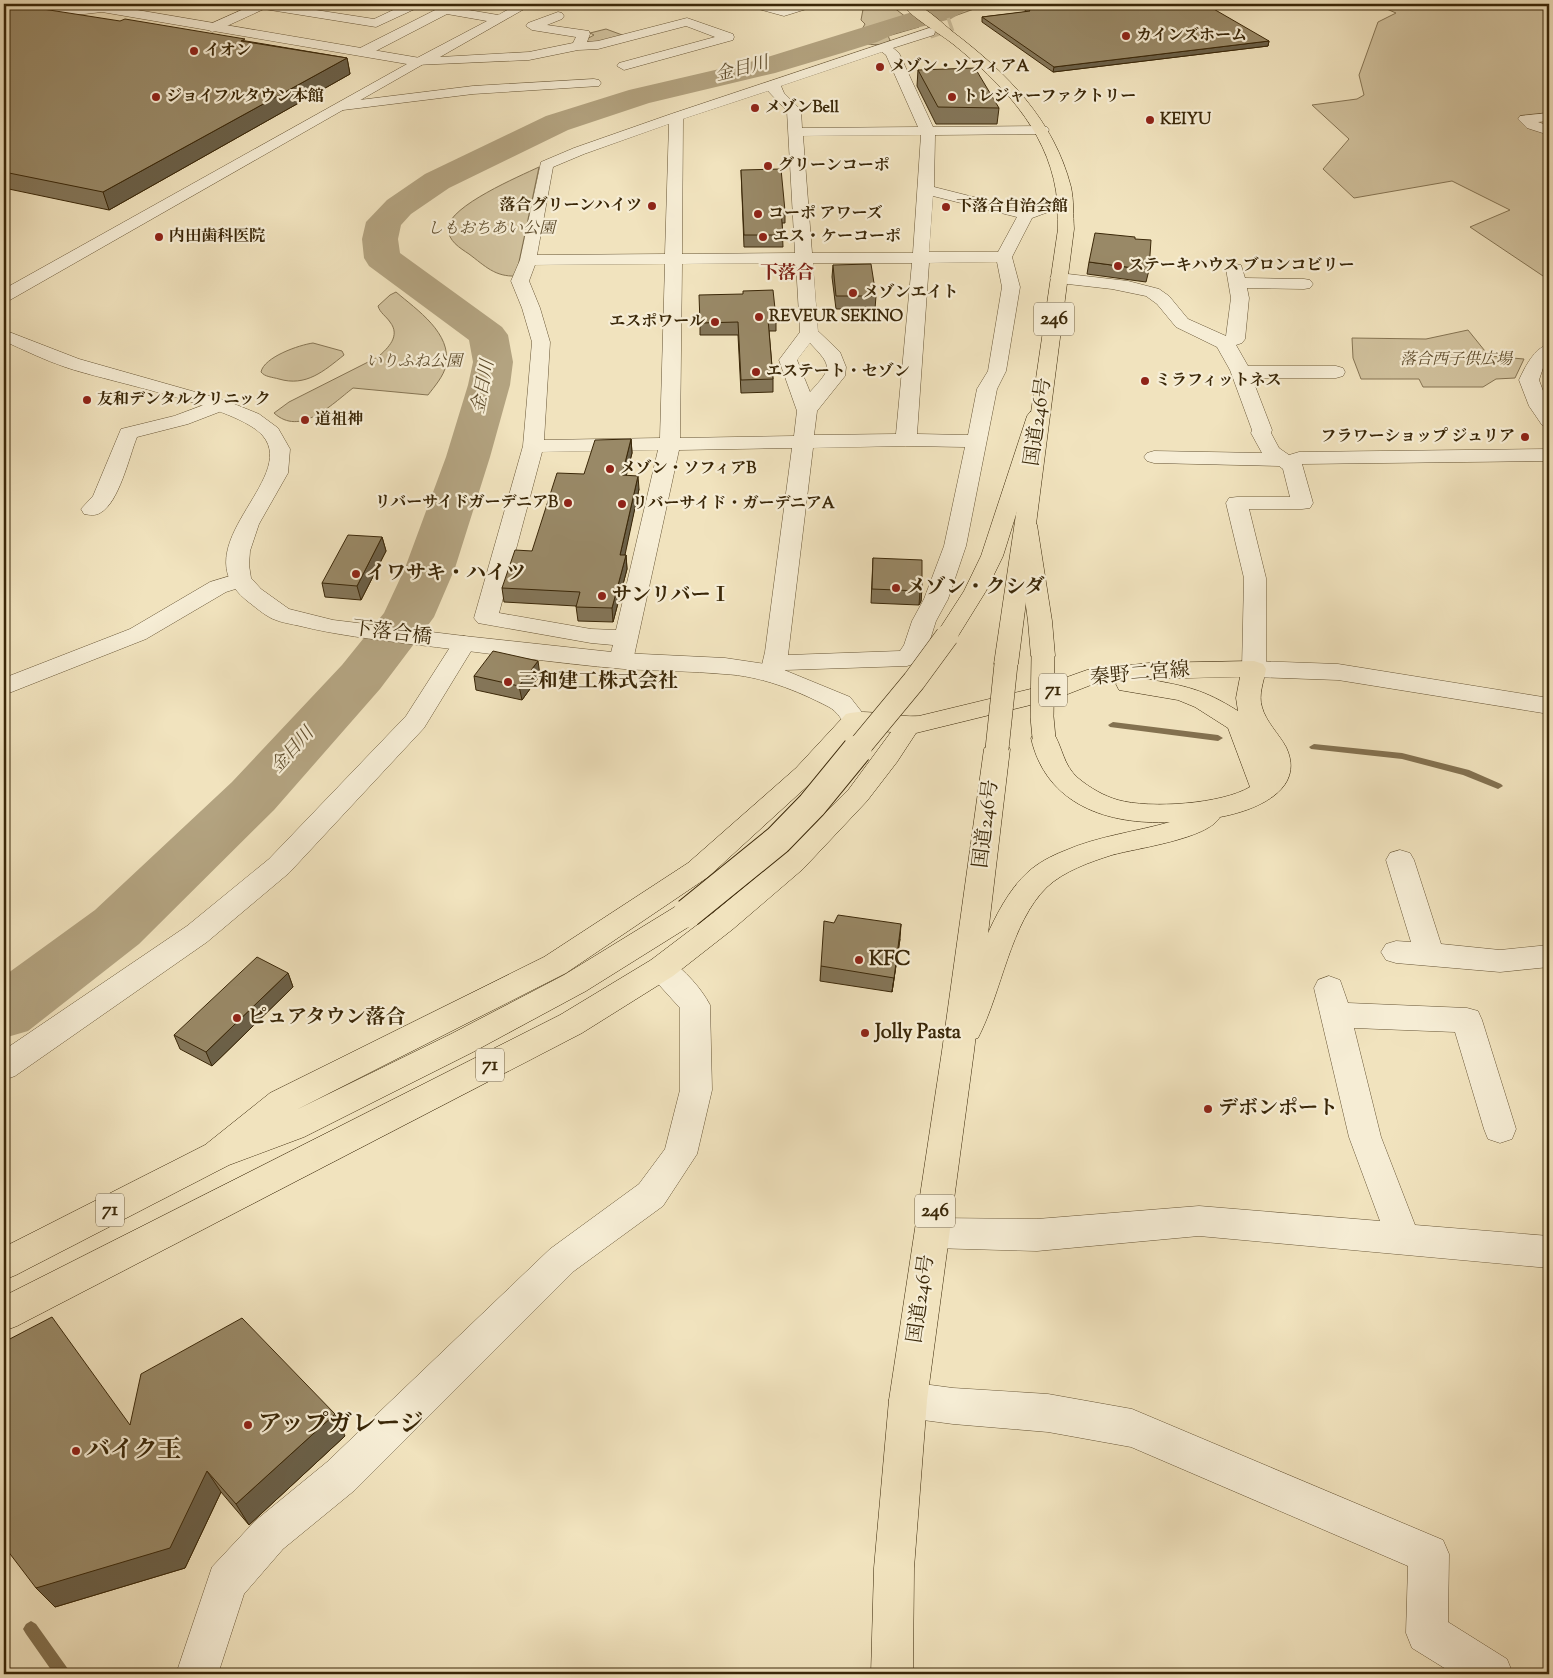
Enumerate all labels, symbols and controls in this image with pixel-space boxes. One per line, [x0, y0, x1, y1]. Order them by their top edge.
place label: カインズホーム [1136, 25, 1247, 48]
marker: カインズホーム [1120, 30, 1132, 42]
place label: イオン [204, 40, 252, 63]
marker: イオン [188, 45, 200, 57]
water label: 金目川 [713, 50, 773, 89]
place label: メゾン・ソフィアA [890, 56, 1029, 79]
marker: メゾン・ソフィアA [874, 61, 886, 73]
place label: ジョイフルタウン本館 [166, 86, 324, 109]
place label: トレジャーファクトリー [962, 86, 1136, 109]
marker: ジョイフルタウン本館 [150, 91, 162, 103]
marker: トレジャーファクトリー [946, 91, 958, 103]
place label: メゾンBell [765, 97, 839, 120]
marker: メゾンBell [749, 102, 761, 114]
place label: KEIYU [1160, 109, 1212, 132]
marker: KEIYU [1144, 114, 1156, 126]
place label: グリーンコーポ [778, 155, 890, 178]
marker: グリーンコーポ [762, 160, 774, 172]
place label: 落合グリーンハイツ [499, 195, 642, 218]
place label: 下落合自治会館 [956, 196, 1068, 219]
marker: 落合グリーンハイツ [646, 200, 658, 212]
marker: 下落合自治会館 [940, 201, 952, 213]
place label: コーポ アワーズ [768, 203, 883, 226]
marker: コーポ アワーズ [752, 208, 764, 220]
park label: しもおちあい公園 [427, 218, 558, 241]
place label: 内田歯科医院 [169, 226, 265, 249]
place label: エス・ケーコーポ [773, 226, 901, 249]
marker: 内田歯科医院 [153, 231, 165, 243]
marker: エス・ケーコーポ [757, 231, 769, 243]
place label: ステーキハウス ブロンコビリー [1128, 255, 1355, 278]
marker: ステーキハウス ブロンコビリー [1112, 260, 1124, 272]
district label: 下落合 [760, 261, 814, 287]
place label: メゾンエイト [863, 282, 959, 305]
marker: メゾンエイト [847, 287, 859, 299]
road number: 246 [1034, 302, 1074, 336]
place label: REVEUR SEKINO [769, 306, 903, 329]
place label: エスポワール [609, 311, 705, 334]
marker: REVEUR SEKINO [753, 311, 765, 323]
marker: エスポワール [709, 316, 721, 328]
park label: 落合西子供広場 [1400, 349, 1514, 372]
park label: いりふね公園 [366, 351, 465, 374]
water label: 金目川 [466, 356, 502, 416]
place label: エステート・セゾン [766, 361, 910, 384]
marker: エステート・セゾン [750, 366, 762, 378]
place label: ミラフィットネス [1155, 370, 1282, 393]
marker: ミラフィットネス [1139, 375, 1151, 387]
street label: 国道246号 [1018, 376, 1060, 468]
place label: 友和デンタルクリニック [97, 389, 271, 412]
marker: 友和デンタルクリニック [81, 394, 93, 406]
place label: 道祖神 [315, 409, 363, 432]
marker: 道祖神 [299, 414, 311, 426]
place label: フラワーショップ ジュリア [1321, 426, 1515, 449]
marker: フラワーショップ ジュリア [1519, 431, 1531, 443]
place label: メゾン・ソフィアB [620, 458, 756, 481]
marker: メゾン・ソフィアB [604, 463, 616, 475]
place label: リバーサイドガーデニアB [375, 492, 558, 515]
place label: リバーサイド・ガーデニアA [632, 493, 835, 516]
marker: リバーサイドガーデニアB [562, 497, 574, 509]
marker: リバーサイド・ガーデニアA [616, 498, 628, 510]
place label: イワサキ・ハイツ [366, 560, 526, 589]
marker: イワサキ・ハイツ [350, 568, 362, 580]
place label: メゾン・クシダ [906, 574, 1045, 603]
place label: サンリバーⅠ [612, 582, 730, 611]
marker: メゾン・クシダ [890, 582, 902, 594]
marker: サンリバーⅠ [596, 590, 608, 602]
street label: 下落合橋 [351, 615, 433, 653]
street label: 秦野二宮線 [1089, 656, 1191, 694]
place label: 三和建工株式会社 [518, 668, 678, 697]
road number: 71 [1039, 674, 1067, 706]
marker: 三和建工株式会社 [502, 676, 514, 688]
water label: 金目川 [265, 721, 322, 780]
street label: 国道246号 [967, 778, 1007, 870]
place label: KFC [869, 946, 911, 975]
marker: KFC [853, 954, 865, 966]
place label: ピュアタウン落合 [247, 1004, 406, 1033]
marker: ピュアタウン落合 [231, 1012, 243, 1024]
place label: Jolly Pasta [873, 1019, 962, 1048]
marker: Jolly Pasta [859, 1027, 871, 1039]
road number: 71 [476, 1048, 504, 1082]
place label: デボンポート [1218, 1095, 1338, 1124]
marker: デボンポート [1202, 1103, 1214, 1115]
road number: 71 [96, 1194, 124, 1226]
road number: 246 [915, 1194, 955, 1228]
street label: 国道246号 [901, 1253, 943, 1345]
place label: アップガレージ [258, 1408, 424, 1442]
marker: アップガレージ [242, 1419, 254, 1431]
place label: バイク王 [86, 1434, 182, 1468]
marker: バイク王 [70, 1445, 82, 1457]

